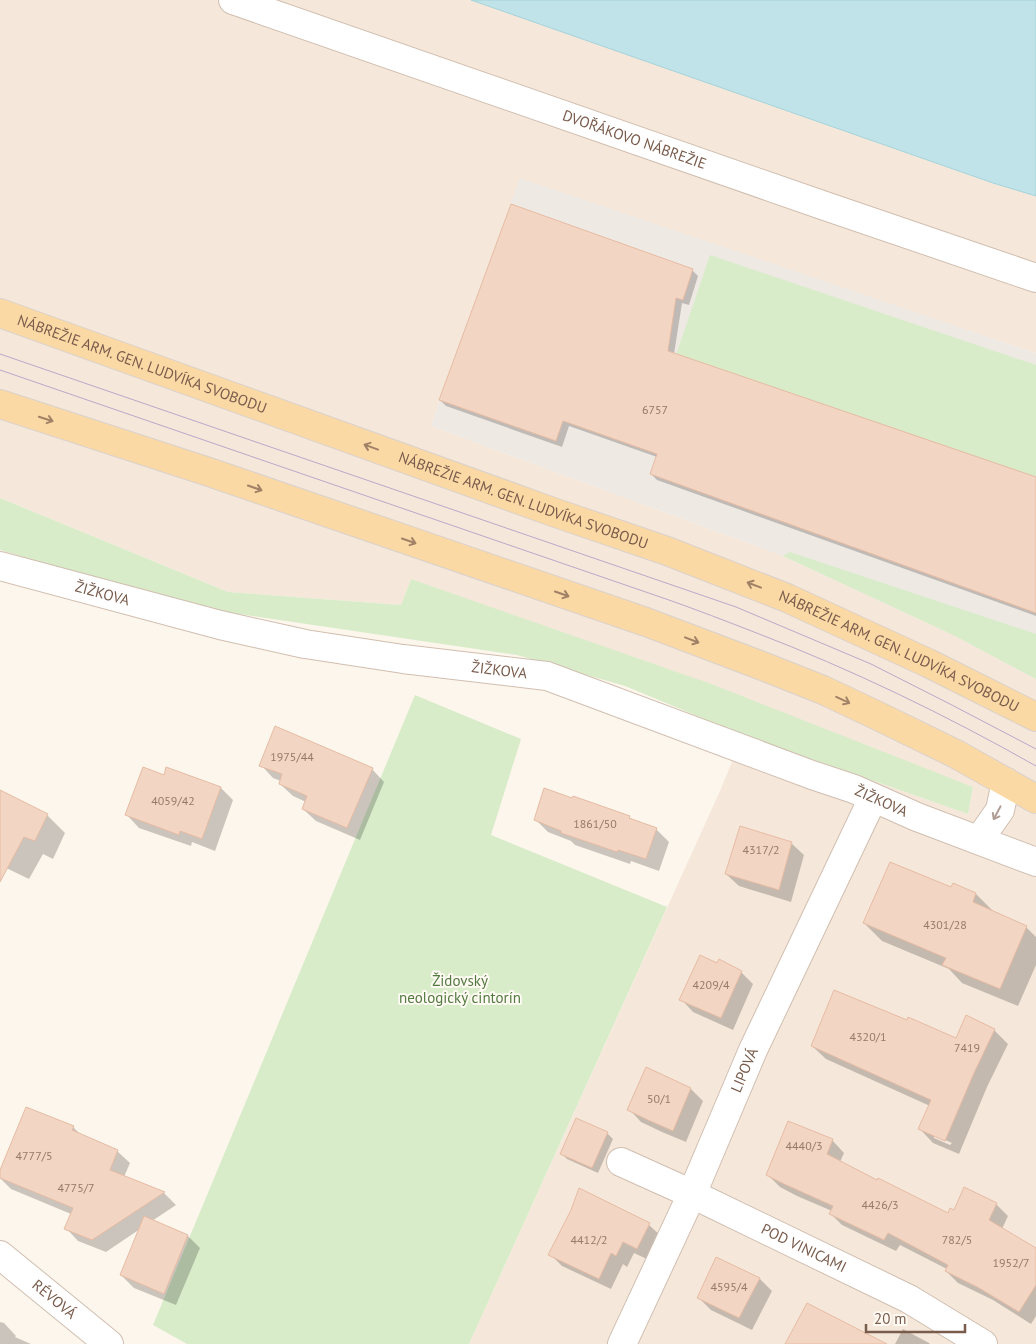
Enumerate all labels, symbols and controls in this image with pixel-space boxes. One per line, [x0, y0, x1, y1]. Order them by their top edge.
street label: DVOŘÁKOVO NÁBREŽIE [560, 105, 709, 173]
street label: NÁBREŽIE ARM. GEN. LUDVÍKA SVOBODU [15, 310, 269, 417]
house number: 6757 [642, 402, 668, 417]
one-way arrow [38, 415, 54, 424]
one-way arrow [364, 442, 379, 451]
street label: NÁBREŽIE ARM. GEN. LUDVÍKA SVOBODU [396, 447, 651, 553]
one-way arrow [247, 484, 262, 493]
one-way arrow [401, 537, 416, 546]
street label: ŽIŽKOVA [73, 577, 132, 609]
one-way arrow [747, 580, 762, 590]
street label: NÁBREŽIE ARM. GEN. LUDVÍKA SVOBODU [776, 586, 1022, 716]
one-way arrow [554, 590, 570, 599]
one-way arrow [684, 636, 699, 645]
street label: ŽIŽKOVA [471, 657, 528, 683]
one-way arrow [835, 695, 850, 705]
house number: 1975/44 [270, 749, 314, 764]
street label: ŽIŽKOVA [852, 781, 911, 821]
house number: 4059/42 [151, 793, 195, 808]
one-way arrow [992, 805, 1002, 820]
house number: 1861/50 [573, 816, 617, 831]
house number: 4317/2 [743, 842, 779, 857]
house number: 4301/28 [923, 917, 967, 932]
park label: Židovský neologický cintorín [399, 971, 521, 1007]
house number: 4209/4 [693, 977, 730, 992]
house number: 4320/1 [850, 1029, 886, 1044]
house number: 7419 [954, 1040, 980, 1055]
street label: LIPOVÁ [726, 1045, 762, 1095]
house number: 50/1 [647, 1091, 671, 1106]
house number: 4440/3 [786, 1138, 822, 1153]
house number: 4777/5 [16, 1148, 52, 1163]
house number: 4775/7 [58, 1180, 94, 1195]
house number: 4426/3 [862, 1197, 898, 1212]
street label: POD VINICAMI [758, 1219, 850, 1276]
house number: 4412/2 [571, 1232, 607, 1247]
house number: 782/5 [942, 1232, 972, 1247]
house number: 1952/7 [993, 1255, 1029, 1270]
street label: RÉVOVÁ [29, 1275, 81, 1323]
house number: 4595/4 [711, 1279, 748, 1294]
scale bar [866, 1302, 965, 1334]
text: 20 m [874, 1309, 907, 1328]

